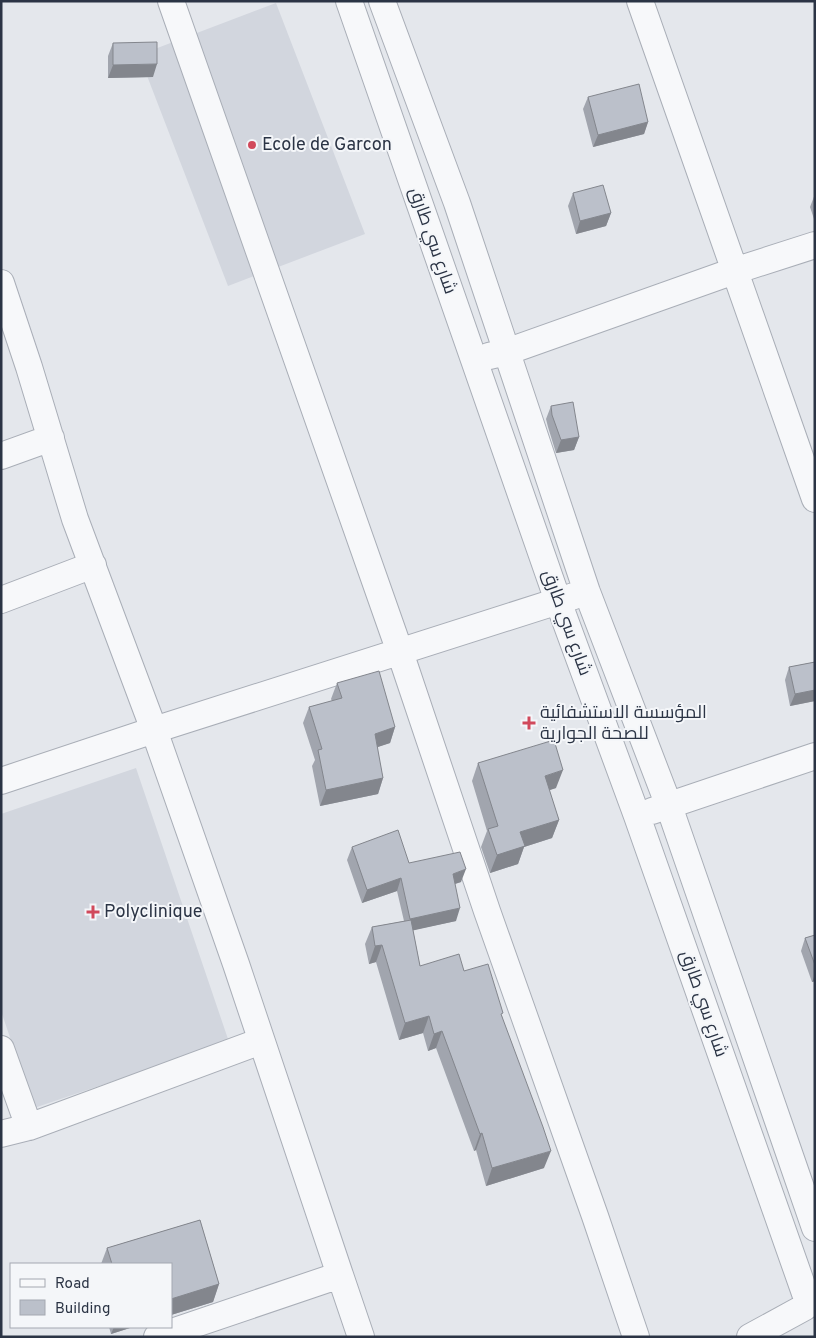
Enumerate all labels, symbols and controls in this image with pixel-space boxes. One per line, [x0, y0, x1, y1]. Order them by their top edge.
place label: Ecole de Garcon [262, 134, 392, 157]
marker: Ecole de Garcon [246, 139, 258, 151]
street label: شارع سي طارق [403, 185, 461, 297]
street label: شارع سي طارق [536, 567, 596, 679]
place label: المؤسسة الاستشفائية للصحة الجوارية [540, 702, 707, 746]
marker: المؤسسة الاستشفائية للصحة الجوارية [522, 716, 536, 730]
place label: Polyclinique [104, 901, 202, 924]
marker: Polyclinique [86, 905, 100, 919]
street label: شارع سي طارق [674, 948, 732, 1060]
legend [10, 1263, 172, 1328]
text: Road [55, 1275, 90, 1294]
text: Building [55, 1300, 110, 1319]

